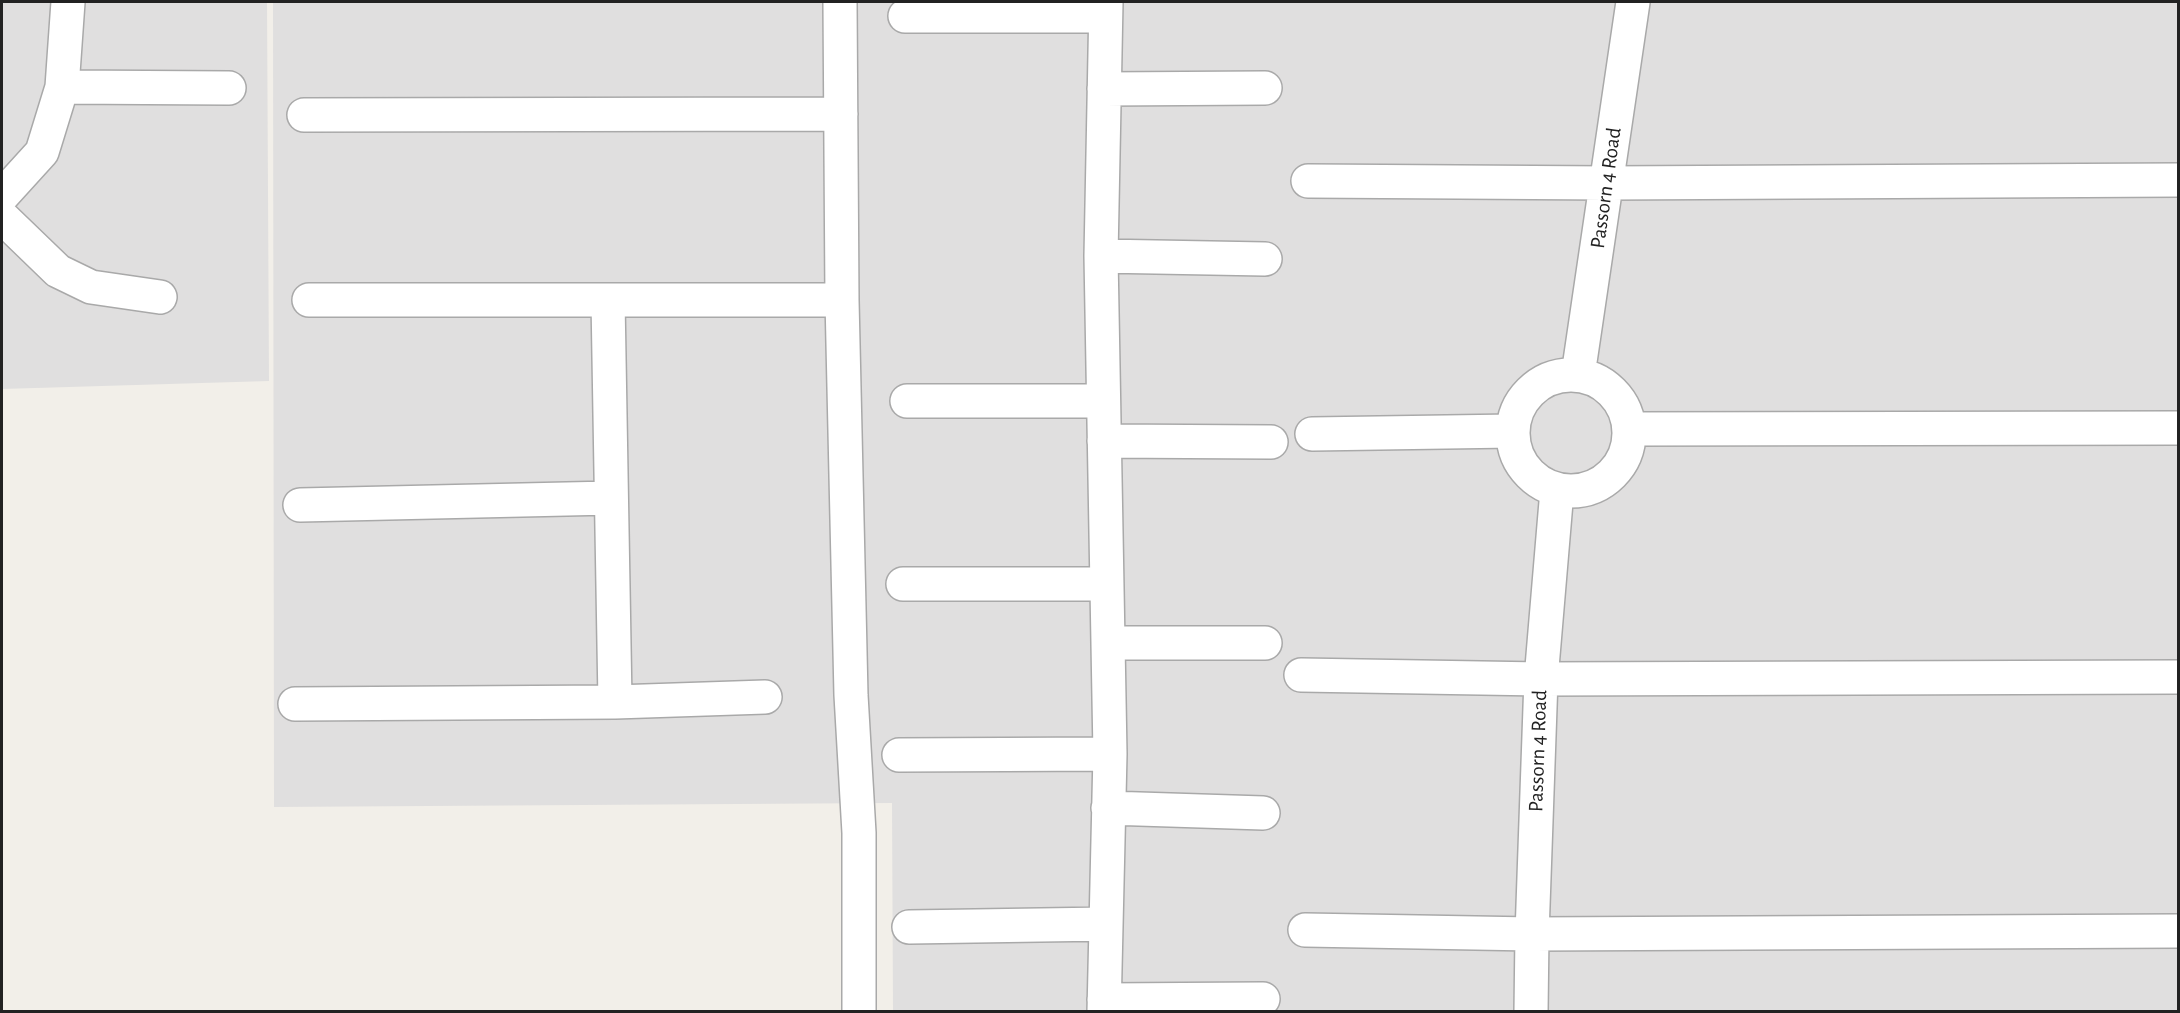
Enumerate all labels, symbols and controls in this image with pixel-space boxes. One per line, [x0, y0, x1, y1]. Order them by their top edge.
street label: Passorn 4 Road [1585, 126, 1627, 250]
street label: Passorn 4 Road [1523, 690, 1553, 812]

